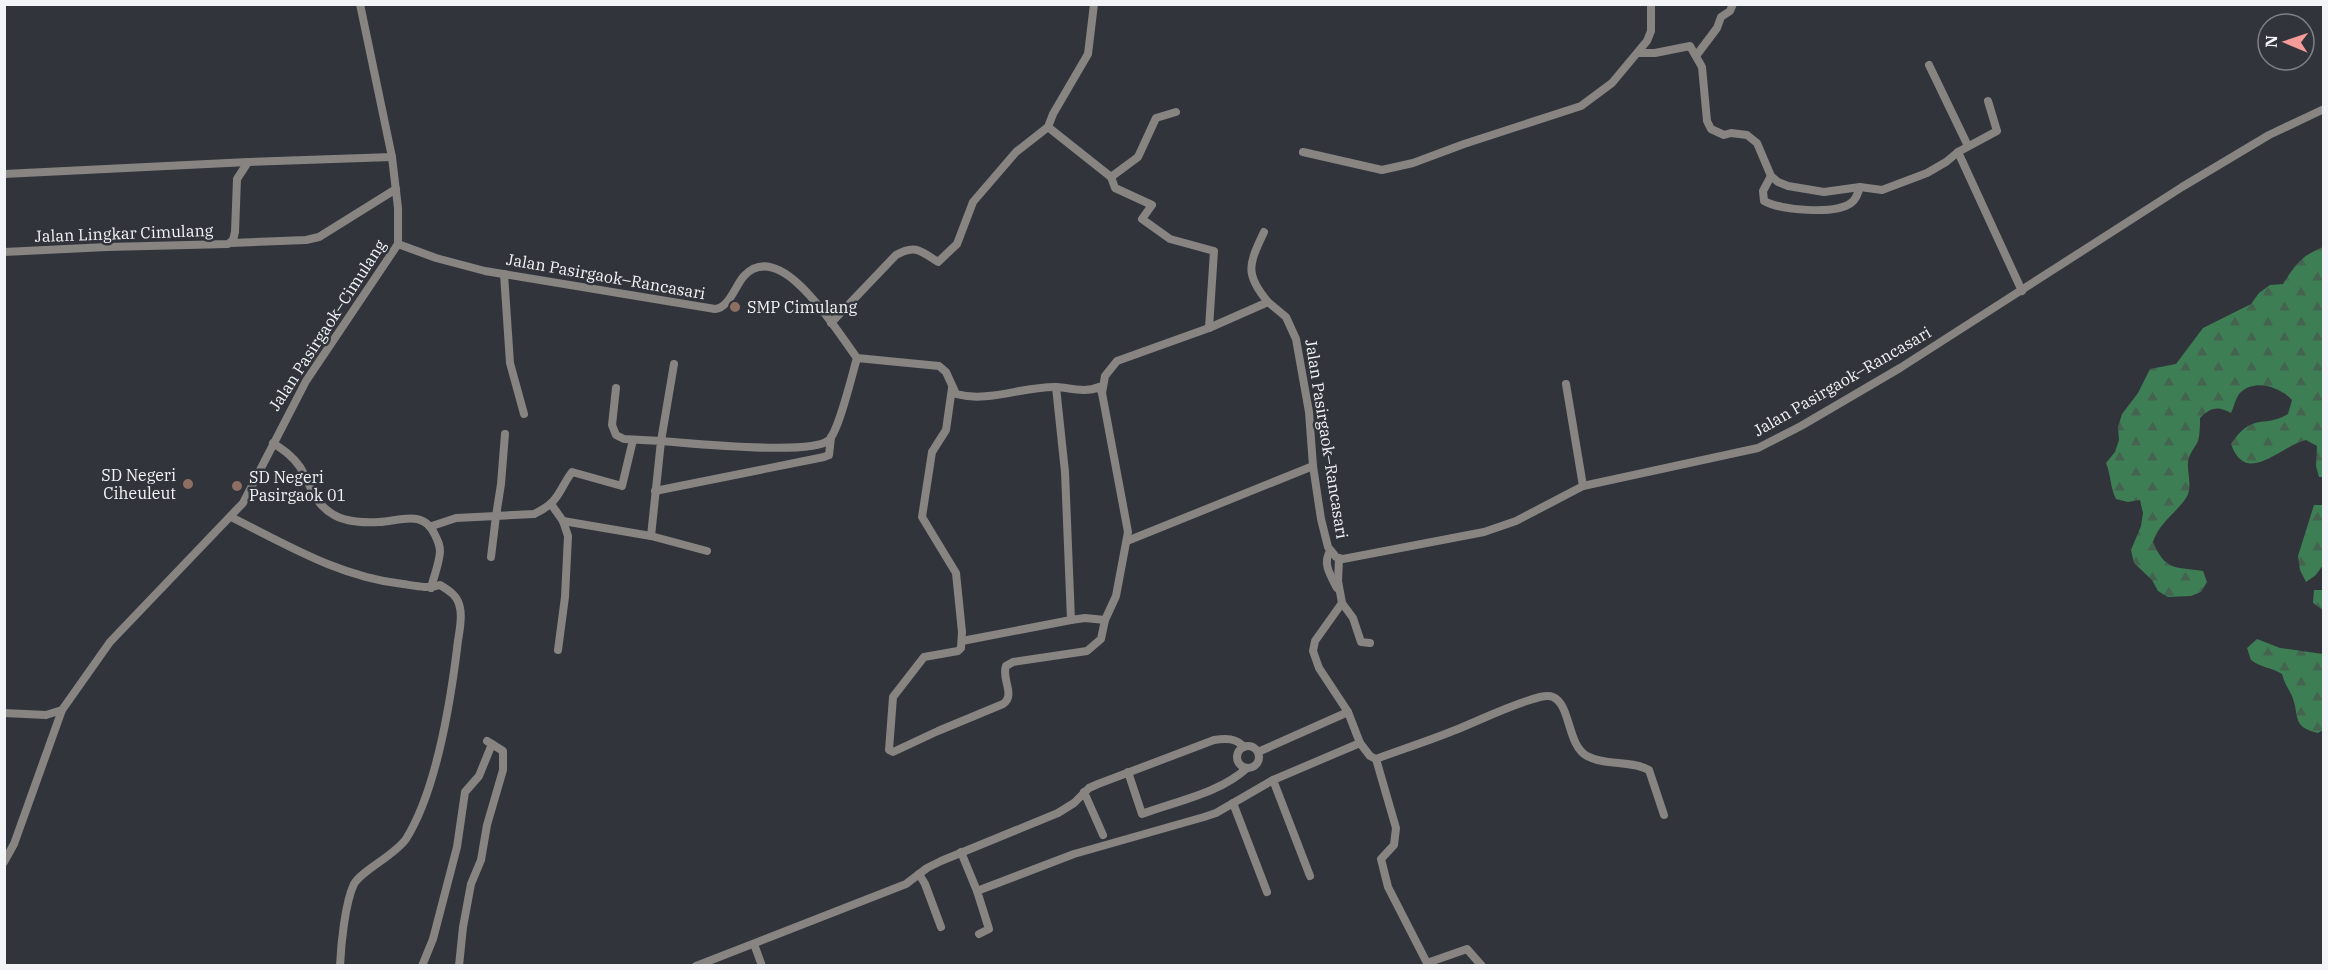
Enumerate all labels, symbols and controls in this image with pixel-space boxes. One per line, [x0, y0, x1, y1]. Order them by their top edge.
north arrow [2256, 12, 2316, 72]
text: N [2261, 35, 2281, 48]
street label: Jalan Lingkar Cimulang [34, 220, 214, 246]
street label: Jalan Pasirgaok–Cimulang [264, 236, 390, 414]
street label: Jalan Pasirgaok–Rancasari [505, 249, 707, 303]
place label: SMP Cimulang [747, 297, 857, 317]
marker: SMP Cimulang [728, 300, 742, 314]
street label: Jalan Pasirgaok–Rancasari [1750, 322, 1934, 440]
street label: Jalan Pasirgaok–Rancasari [1301, 338, 1353, 540]
place label: SD Negeri Ciheuleut [101, 465, 176, 503]
place label: SD Negeri Pasirgaok 01 [249, 467, 346, 505]
marker: SD Negeri Ciheuleut [181, 477, 195, 491]
marker: SD Negeri Pasirgaok 01 [230, 479, 244, 493]

